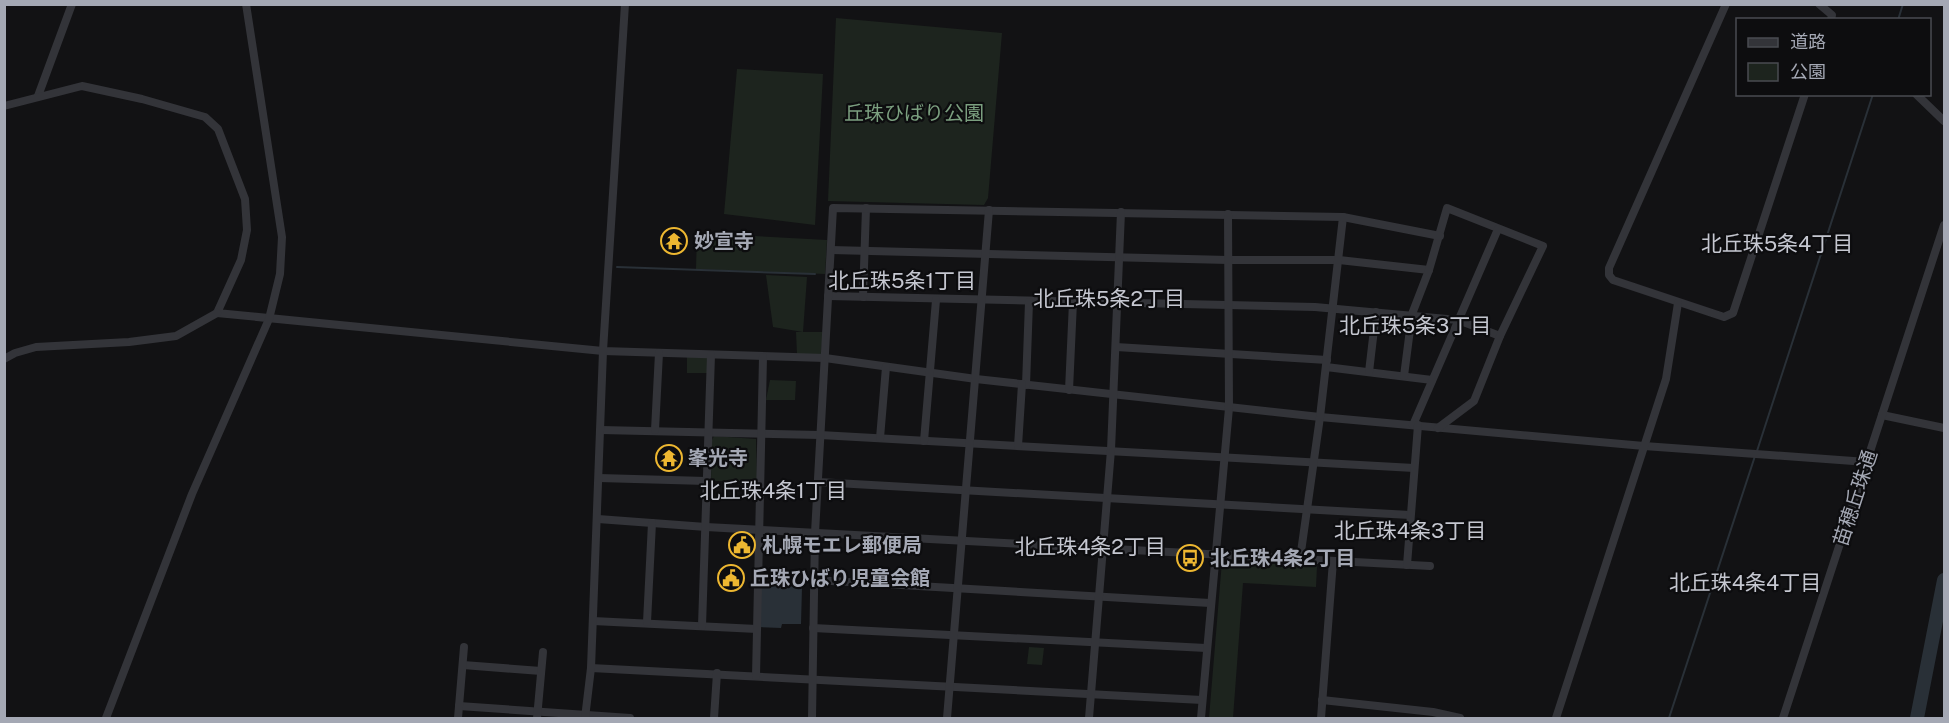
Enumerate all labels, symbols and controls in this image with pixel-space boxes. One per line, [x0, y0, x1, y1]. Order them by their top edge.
legend [1736, 18, 1931, 96]
text: 道路 [1790, 31, 1826, 52]
text: 公園 [1790, 61, 1826, 82]
park label: 丘珠ひばり公園 [844, 101, 984, 125]
temple icon: 妙宣寺 [659, 226, 689, 256]
place label: 妙宣寺 [694, 229, 754, 253]
district label: 北丘珠5条4丁目 [1701, 231, 1853, 256]
district label: 北丘珠5条1丁目 [828, 268, 976, 293]
district label: 北丘珠5条2丁目 [1033, 286, 1185, 311]
district label: 北丘珠5条3丁目 [1339, 313, 1491, 338]
temple icon: 峯光寺 [654, 443, 684, 473]
place label: 峯光寺 [688, 446, 748, 470]
street label: 苗穂丘珠通 [1828, 447, 1882, 549]
district label: 北丘珠4条1丁目 [699, 478, 847, 503]
district label: 北丘珠4条3丁目 [1334, 518, 1486, 543]
public building icon: 札幌モエレ郵便局 [727, 530, 757, 560]
place label: 札幌モエレ郵便局 [762, 533, 922, 557]
district label: 北丘珠4条2丁目 [1014, 534, 1166, 559]
bus stop icon: 北丘珠4条2丁目 [1175, 543, 1205, 573]
place label: 北丘珠4条2丁目 [1210, 546, 1356, 570]
public building icon: 丘珠ひばり児童会館 [716, 563, 746, 593]
place label: 丘珠ひばり児童会館 [750, 566, 930, 590]
district label: 北丘珠4条4丁目 [1669, 570, 1821, 595]

